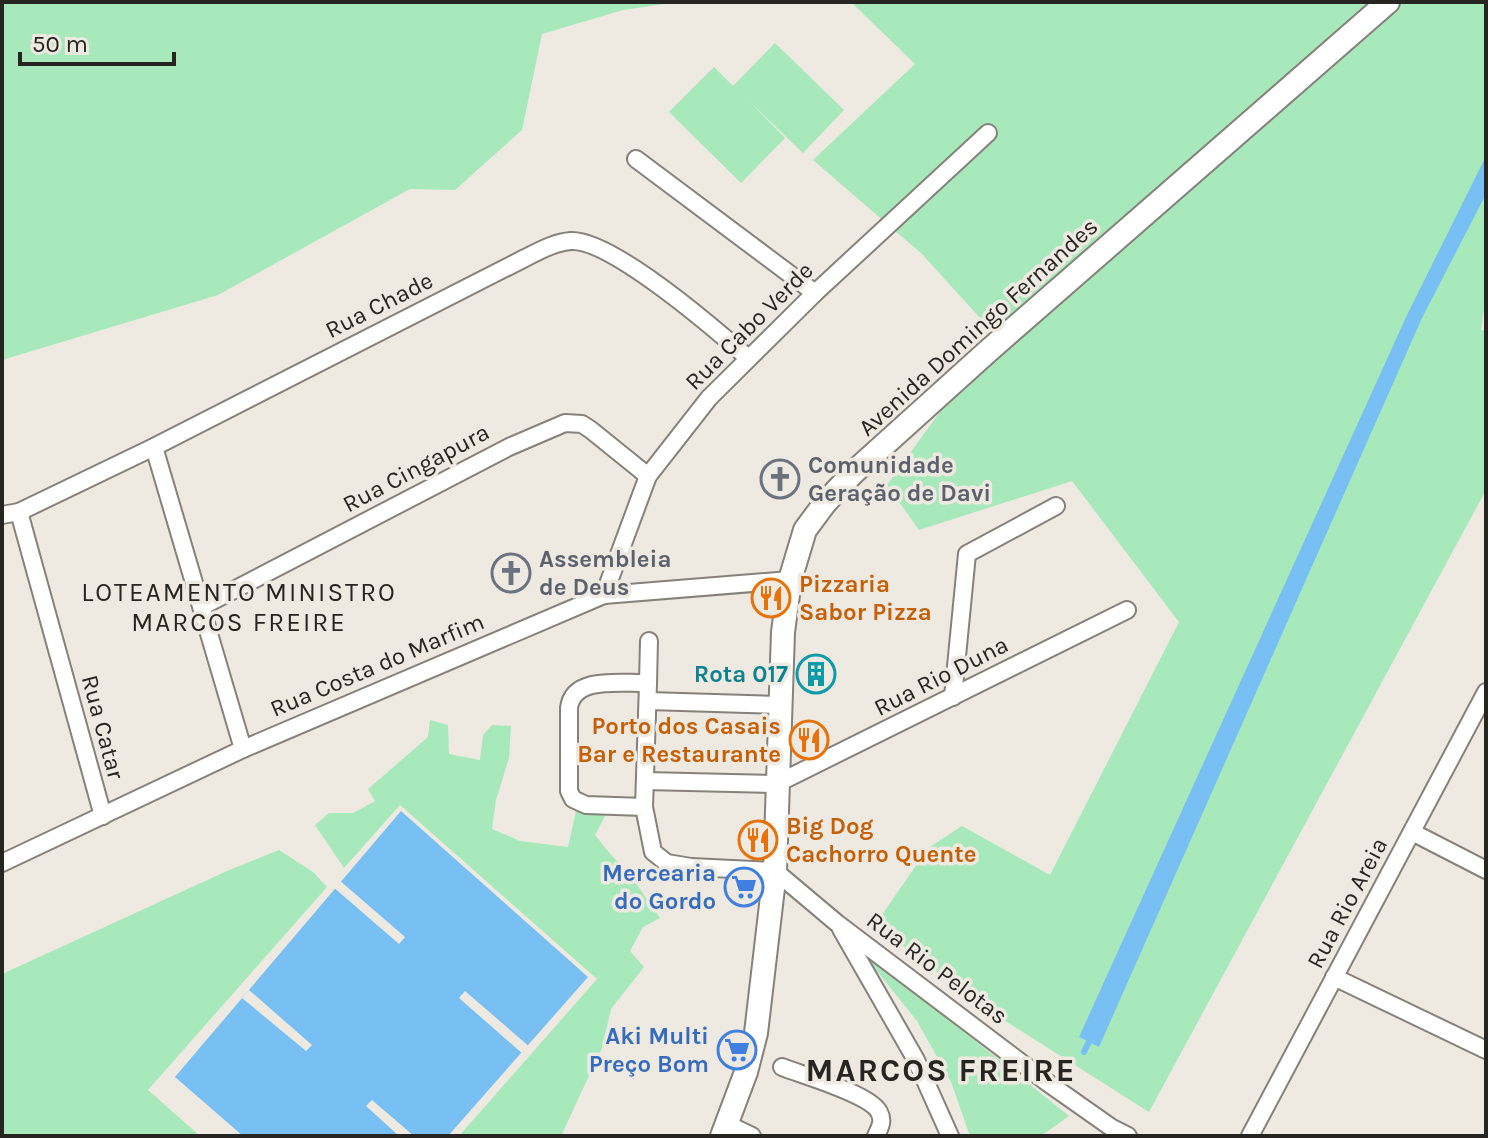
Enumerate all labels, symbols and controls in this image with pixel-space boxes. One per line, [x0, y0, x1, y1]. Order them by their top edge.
scale bar [20, 16, 174, 66]
text: 50 m [32, 30, 88, 58]
street label: Avenida Domingo Fernandes [853, 212, 1103, 442]
street label: Rua Cabo Verde [679, 256, 819, 396]
street label: Rua Chade [320, 266, 438, 344]
street label: Rua Cingapura [338, 418, 494, 518]
place label: Comunidade Geração de Davi [808, 451, 991, 507]
church icon: Comunidade Geração de Davi [759, 458, 801, 500]
place label: Assembleia de Deus [539, 545, 672, 601]
church icon: Assembleia de Deus [490, 552, 532, 594]
place label: Pizzaria Sabor Pizza [799, 570, 932, 626]
district label: LOTEAMENTO MINISTRO MARCOS FREIRE [81, 577, 397, 638]
restaurant icon: Pizzaria Sabor Pizza [750, 577, 792, 619]
street label: Rua Costa do Marfim [266, 607, 488, 723]
street label: Rua Rio Duna [869, 630, 1013, 722]
building icon: Rota 017 [795, 653, 837, 695]
place label: Rota 017 [694, 660, 788, 688]
street label: Rua Catar [76, 672, 130, 783]
place label: Porto dos Casais Bar e Restaurante [577, 712, 781, 768]
restaurant icon: Porto dos Casais Bar e Restaurante [788, 719, 830, 761]
place label: Big Dog Cachorro Quente [786, 812, 976, 868]
restaurant icon: Big Dog Cachorro Quente [737, 819, 779, 861]
street label: Rua Rio Areia [1301, 833, 1393, 973]
place label: Mercearia do Gordo [602, 859, 716, 915]
supermarket icon: Mercearia do Gordo [723, 866, 765, 908]
street label: Rua Rio Pelotas [861, 906, 1013, 1030]
place label: Aki Multi Preço Bom [589, 1022, 709, 1078]
supermarket icon: Aki Multi Preço Bom [716, 1029, 758, 1071]
district label: MARCOS FREIRE [805, 1052, 1077, 1089]

